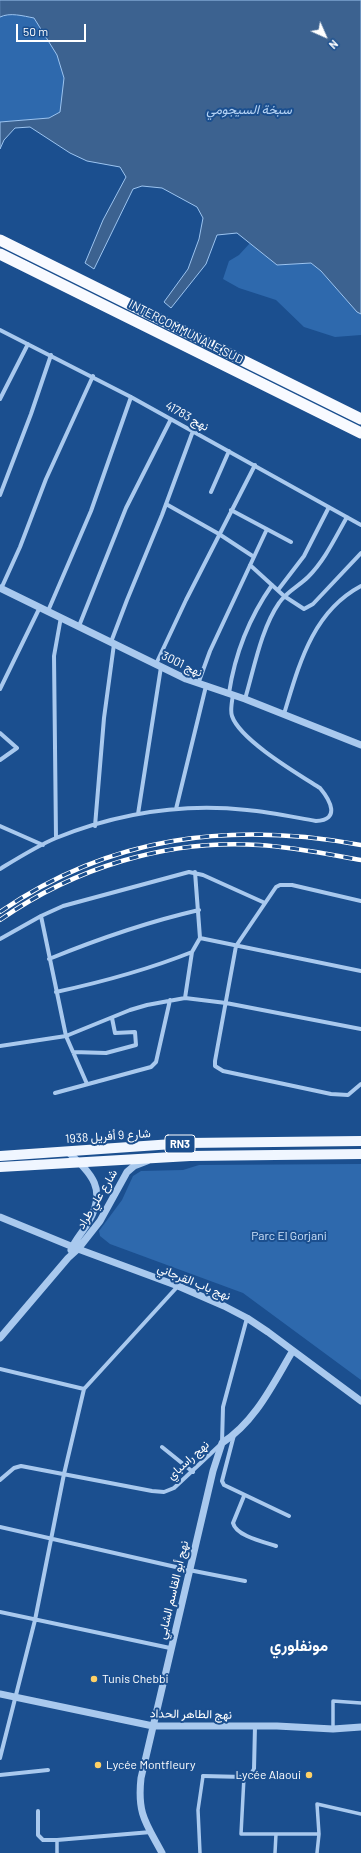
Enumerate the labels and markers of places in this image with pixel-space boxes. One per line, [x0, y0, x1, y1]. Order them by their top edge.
place label: Tunis Chebbi [102, 1672, 169, 1686]
marker: Tunis Chebbi [89, 1674, 99, 1684]
place label: Lycée Montfleury [106, 1758, 195, 1772]
marker: Lycée Montfleury [93, 1760, 103, 1770]
place label: Lycée Alaoui [235, 1768, 301, 1782]
marker: Lycée Alaoui [304, 1770, 314, 1780]

